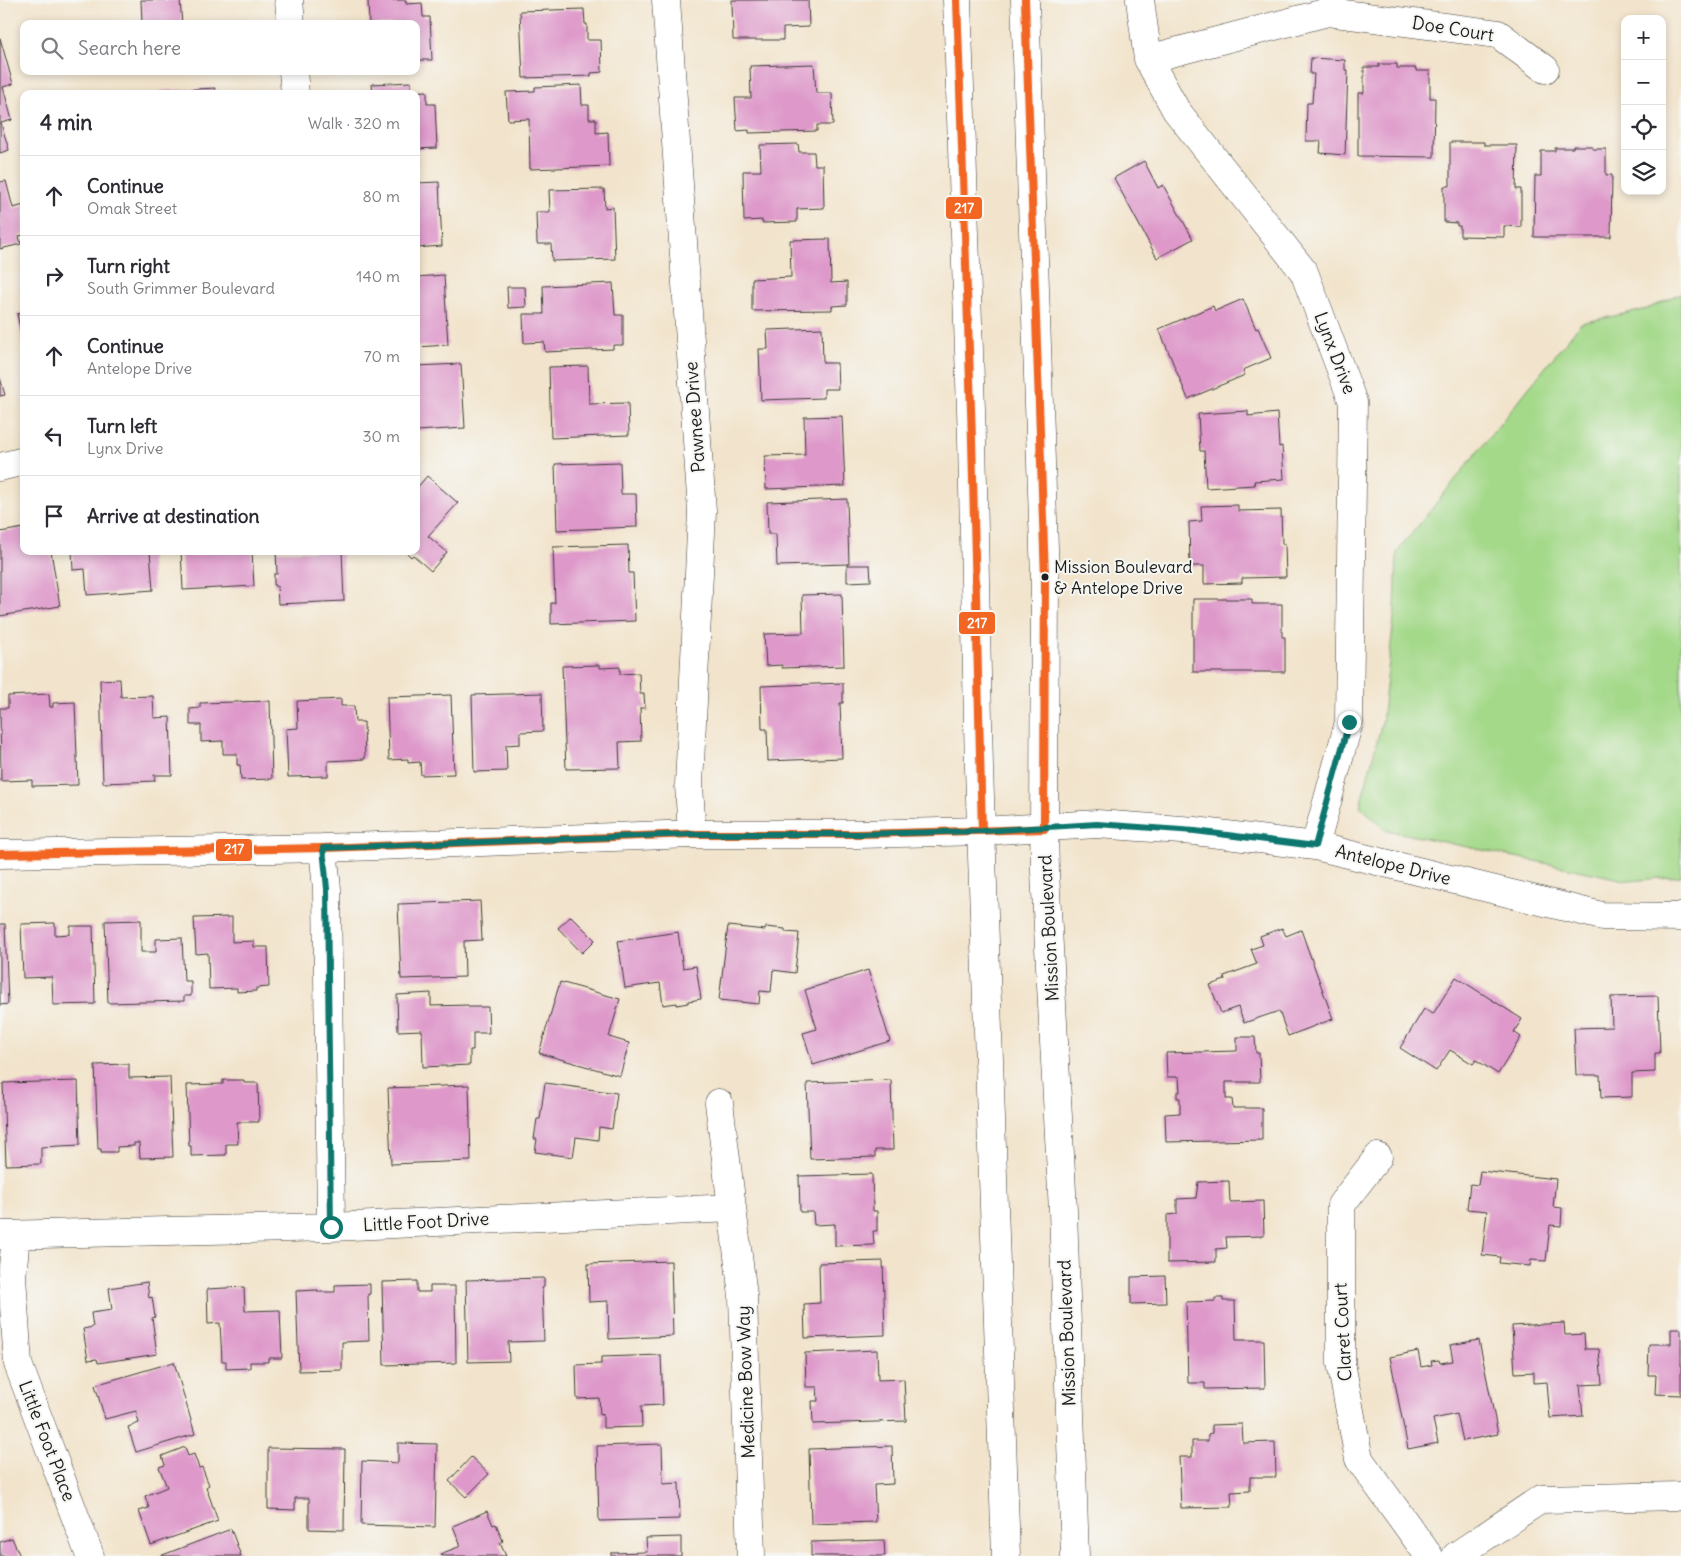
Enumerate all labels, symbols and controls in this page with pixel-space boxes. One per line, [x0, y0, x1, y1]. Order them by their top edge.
street label: Doe Court [1410, 11, 1496, 46]
map controls [1621, 15, 1666, 195]
button: + [1621, 15, 1666, 60]
search box [20, 20, 420, 75]
icon: search [38, 34, 66, 62]
text: Search here [78, 36, 181, 60]
button: − [1621, 60, 1666, 105]
button: locate [1621, 105, 1666, 150]
text: 4 min [40, 109, 92, 136]
text: Walk · 320 m [308, 113, 400, 133]
button: layers [1621, 150, 1666, 195]
text: Continue [87, 174, 164, 198]
icon: ahead [40, 182, 68, 210]
text: 80 m [362, 186, 400, 206]
line badge: 217 [945, 196, 983, 220]
text: Omak Street [87, 198, 177, 218]
text: 217 [954, 199, 974, 217]
text: Turn right [87, 254, 170, 278]
icon: right [40, 262, 68, 290]
text: 140 m [356, 266, 400, 286]
text: South Grimmer Boulevard [87, 278, 275, 298]
street label: Lynx Drive [1309, 309, 1362, 397]
text: Continue [87, 334, 164, 358]
icon: ahead [40, 342, 68, 370]
text: 70 m [364, 346, 400, 366]
text: Antelope Drive [87, 358, 192, 378]
street label: Pawnee Drive [679, 361, 710, 473]
text: Turn left [87, 414, 157, 438]
icon: left [40, 422, 68, 450]
text: 30 m [363, 426, 400, 446]
text: Lynx Drive [87, 438, 163, 458]
icon: arrive [40, 502, 68, 530]
text: Arrive at destination [87, 504, 260, 528]
place label: Mission Boulevard & Antelope Drive [1054, 556, 1192, 599]
marker: Mission Boulevard & Antelope Drive [1040, 572, 1050, 582]
line badge: 217 [958, 611, 996, 635]
text: 217 [967, 614, 987, 632]
route end [1338, 711, 1361, 734]
line badge: 217 [215, 838, 253, 862]
street label: Antelope Drive [1333, 839, 1453, 890]
text: 217 [224, 840, 244, 858]
street label: Mission Boulevard [1033, 854, 1064, 1002]
street label: Little Foot Drive [362, 1207, 490, 1236]
route start [320, 1216, 343, 1239]
street label: Mission Boulevard [1052, 1259, 1081, 1407]
street label: Claret Court [1328, 1282, 1357, 1382]
street label: Medicine Bow Way [731, 1305, 760, 1459]
street label: Little Foot Place [14, 1377, 81, 1504]

